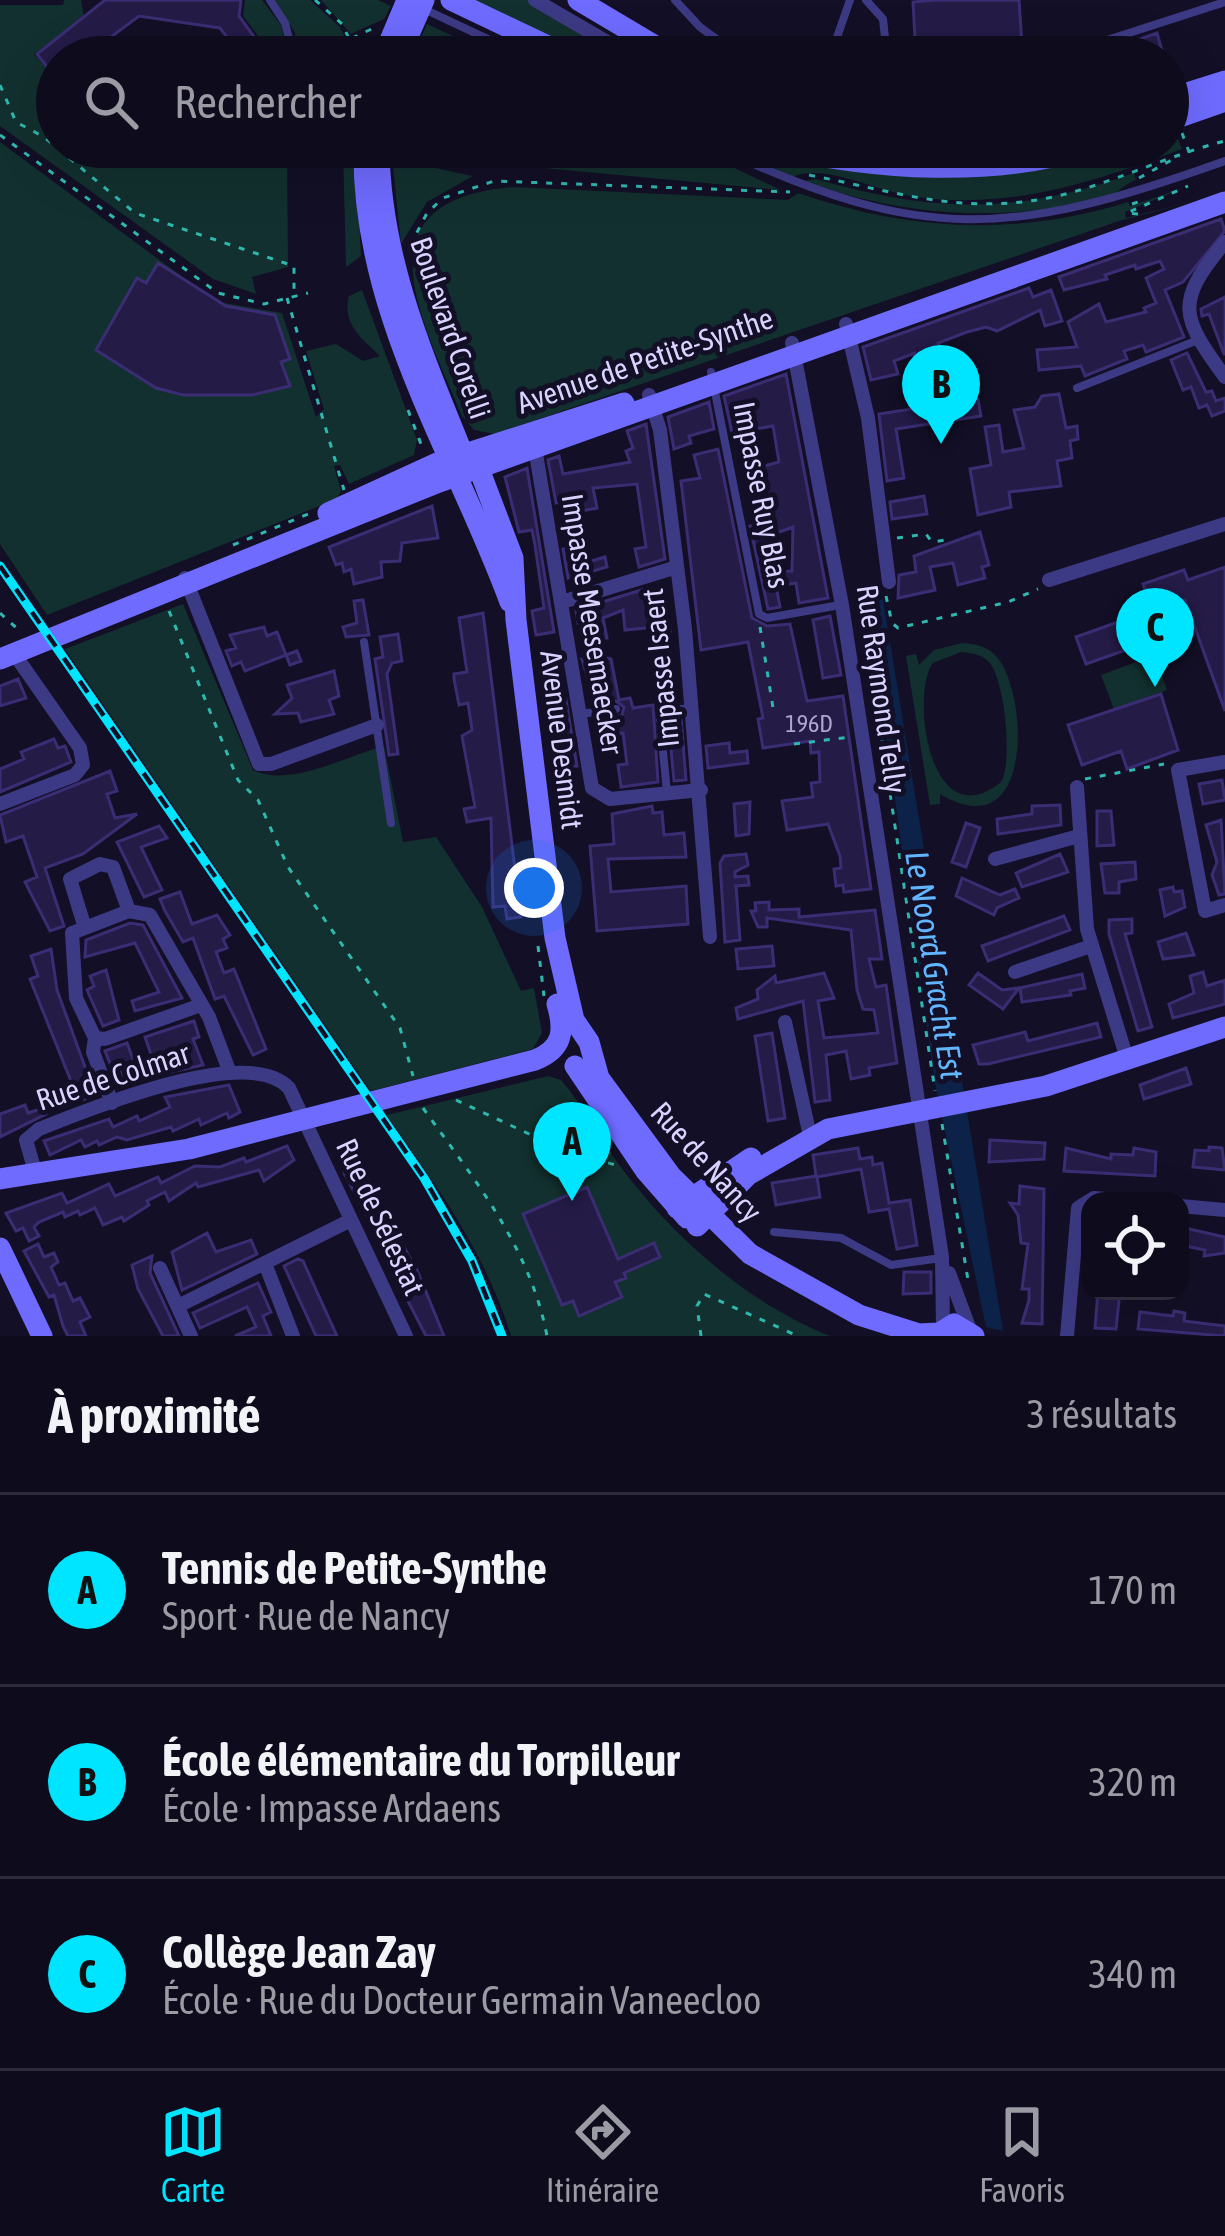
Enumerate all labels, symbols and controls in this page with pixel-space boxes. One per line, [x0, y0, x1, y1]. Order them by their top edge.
search box [36, 36, 1189, 168]
icon: search [78, 69, 144, 135]
text: Rechercher [174, 76, 361, 128]
street label: Boulevard Corelli [404, 232, 498, 423]
street label: Avenue de Petite-Synthe [512, 300, 777, 420]
pin: B [902, 345, 980, 444]
street label: Impasse Ruy Blas [727, 399, 797, 591]
street label: Impasse Meesemaecker [556, 491, 631, 757]
street label: Rue Raymond Telly [851, 582, 913, 795]
street label: Impasse Isaert [635, 587, 685, 749]
pin: C [1116, 588, 1194, 687]
street label: Avenue Desmidt [534, 649, 590, 831]
house number: 196D [785, 710, 833, 737]
water label: Le Noord Gracht Est [898, 848, 972, 1082]
your location [504, 858, 564, 918]
street label: Rue de Colmar [32, 1035, 195, 1117]
street label: Rue de Nancy [644, 1095, 769, 1228]
pin: A [533, 1102, 611, 1201]
street label: Rue de Sélestat [330, 1133, 432, 1300]
map controls [1081, 1192, 1189, 1300]
button: locate [1081, 1192, 1189, 1300]
text: À proximité [48, 1385, 261, 1444]
text: 3 résultats [1027, 1392, 1177, 1436]
text: Tennis de Petite-Synthe [162, 1542, 547, 1594]
text: A [77, 1568, 97, 1612]
text: 170 m [1089, 1568, 1177, 1612]
text: Sport · Rue de Nancy [162, 1594, 450, 1638]
text: École élémentaire du Torpilleur [162, 1734, 679, 1786]
text: B [78, 1760, 96, 1804]
text: 320 m [1089, 1760, 1177, 1804]
text: École · Impasse Ardaens [162, 1786, 501, 1830]
text: Collège Jean Zay [162, 1926, 436, 1978]
text: C [78, 1952, 96, 1996]
text: 340 m [1089, 1952, 1177, 1996]
text: École · Rue du Docteur Germain Vaneecloo [162, 1978, 761, 2022]
tab: Carte [160, 2099, 226, 2209]
tab: Itinéraire [546, 2099, 659, 2209]
tab: Favoris [979, 2099, 1065, 2209]

